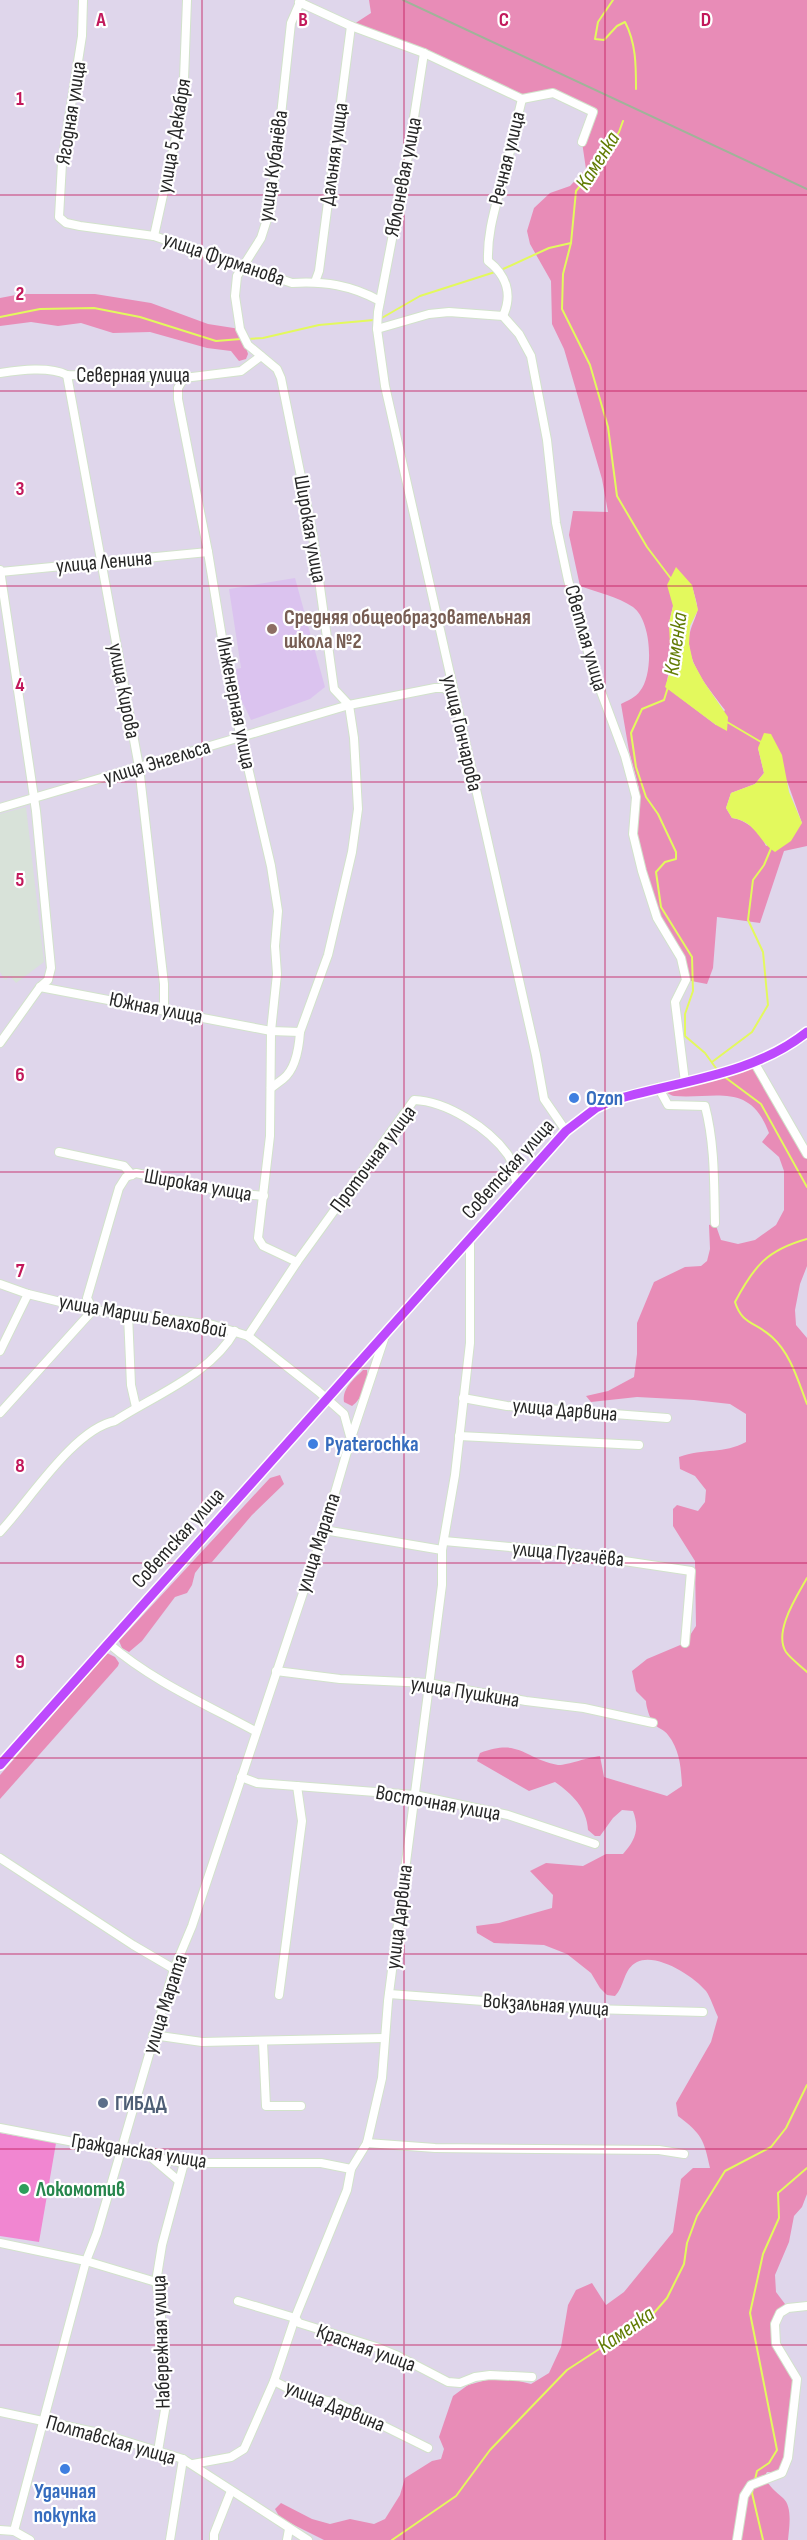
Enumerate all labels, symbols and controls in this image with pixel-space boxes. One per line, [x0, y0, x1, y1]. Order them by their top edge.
text: A [95, 8, 106, 32]
text: B [298, 8, 308, 32]
text: C [499, 8, 509, 32]
text: D [701, 8, 711, 32]
street label: Ягодная улица [50, 60, 92, 166]
street label: улица 5 Декабря [152, 77, 196, 195]
text: 1 [16, 87, 24, 111]
street label: Дальняя улица [314, 101, 354, 207]
street label: улица Кубанёва [253, 109, 293, 223]
street label: Речная улица [483, 109, 531, 207]
street label: Яблоневая улица [379, 115, 427, 239]
water label: Каменка [570, 127, 626, 195]
street label: улица Фурманова [160, 226, 288, 292]
text: 2 [16, 282, 24, 306]
street label: Северная улица [76, 363, 190, 388]
street label: Широкая улица [288, 473, 332, 585]
text: 3 [16, 477, 25, 501]
street label: улица Ленина [55, 545, 153, 579]
street label: Светлая улица [559, 582, 613, 694]
place label: Средняя общеобразовательная школа №2 [284, 605, 531, 654]
water label: Каменка [658, 611, 694, 677]
marker: Средняя общеобразовательная школа №2 [265, 622, 279, 636]
street label: Инженерная улица [211, 635, 261, 771]
street label: улица Кирова [103, 641, 145, 741]
street label: улица Гончарова [436, 672, 488, 794]
text: 4 [15, 673, 25, 697]
street label: улица Энгельса [100, 734, 214, 790]
text: 5 [16, 868, 25, 892]
street label: Южная улица [107, 987, 205, 1029]
text: 6 [15, 1063, 25, 1087]
place label: Ozon [586, 1086, 623, 1111]
marker: Ozon [567, 1091, 581, 1105]
street label: Проточная улица [324, 1100, 422, 1218]
street label: Советская улица [456, 1114, 560, 1224]
street label: Широкая улица [142, 1163, 254, 1207]
text: 7 [16, 1259, 25, 1283]
street label: улица Марии Белаховой [57, 1289, 229, 1343]
street label: улица Дарвина [511, 1393, 619, 1427]
place label: Pyaterochka [325, 1432, 419, 1457]
marker: Pyaterochka [306, 1437, 320, 1451]
text: 8 [15, 1454, 25, 1478]
street label: Советская улица [126, 1483, 230, 1593]
street label: улица Марата [290, 1490, 346, 1596]
street label: улица Пугачёва [511, 1536, 625, 1572]
text: 9 [15, 1650, 25, 1674]
street label: улица Пушкина [409, 1671, 521, 1713]
street label: Восточная улица [374, 1780, 502, 1826]
street label: улица Дарвина [380, 1863, 418, 1971]
street label: улица Марата [137, 1951, 193, 2057]
street label: Вокзальная улица [482, 1988, 610, 2022]
place label: ГИБДД [115, 2091, 167, 2116]
marker: ГИБДД [96, 2096, 110, 2110]
street label: Гражданская улица [70, 2128, 208, 2174]
place label: Локомотив [35, 2177, 125, 2202]
marker: Локомотив [17, 2182, 31, 2196]
street label: Набережная улица [146, 2275, 176, 2409]
water label: Каменка [592, 2301, 660, 2359]
street label: Красная улица [313, 2318, 419, 2378]
street label: улица Дарвина [281, 2375, 389, 2437]
street label: Полтавская улица [43, 2410, 179, 2470]
marker: Удачная покупка [58, 2462, 72, 2476]
place label: Удачная покупка [34, 2479, 96, 2528]

